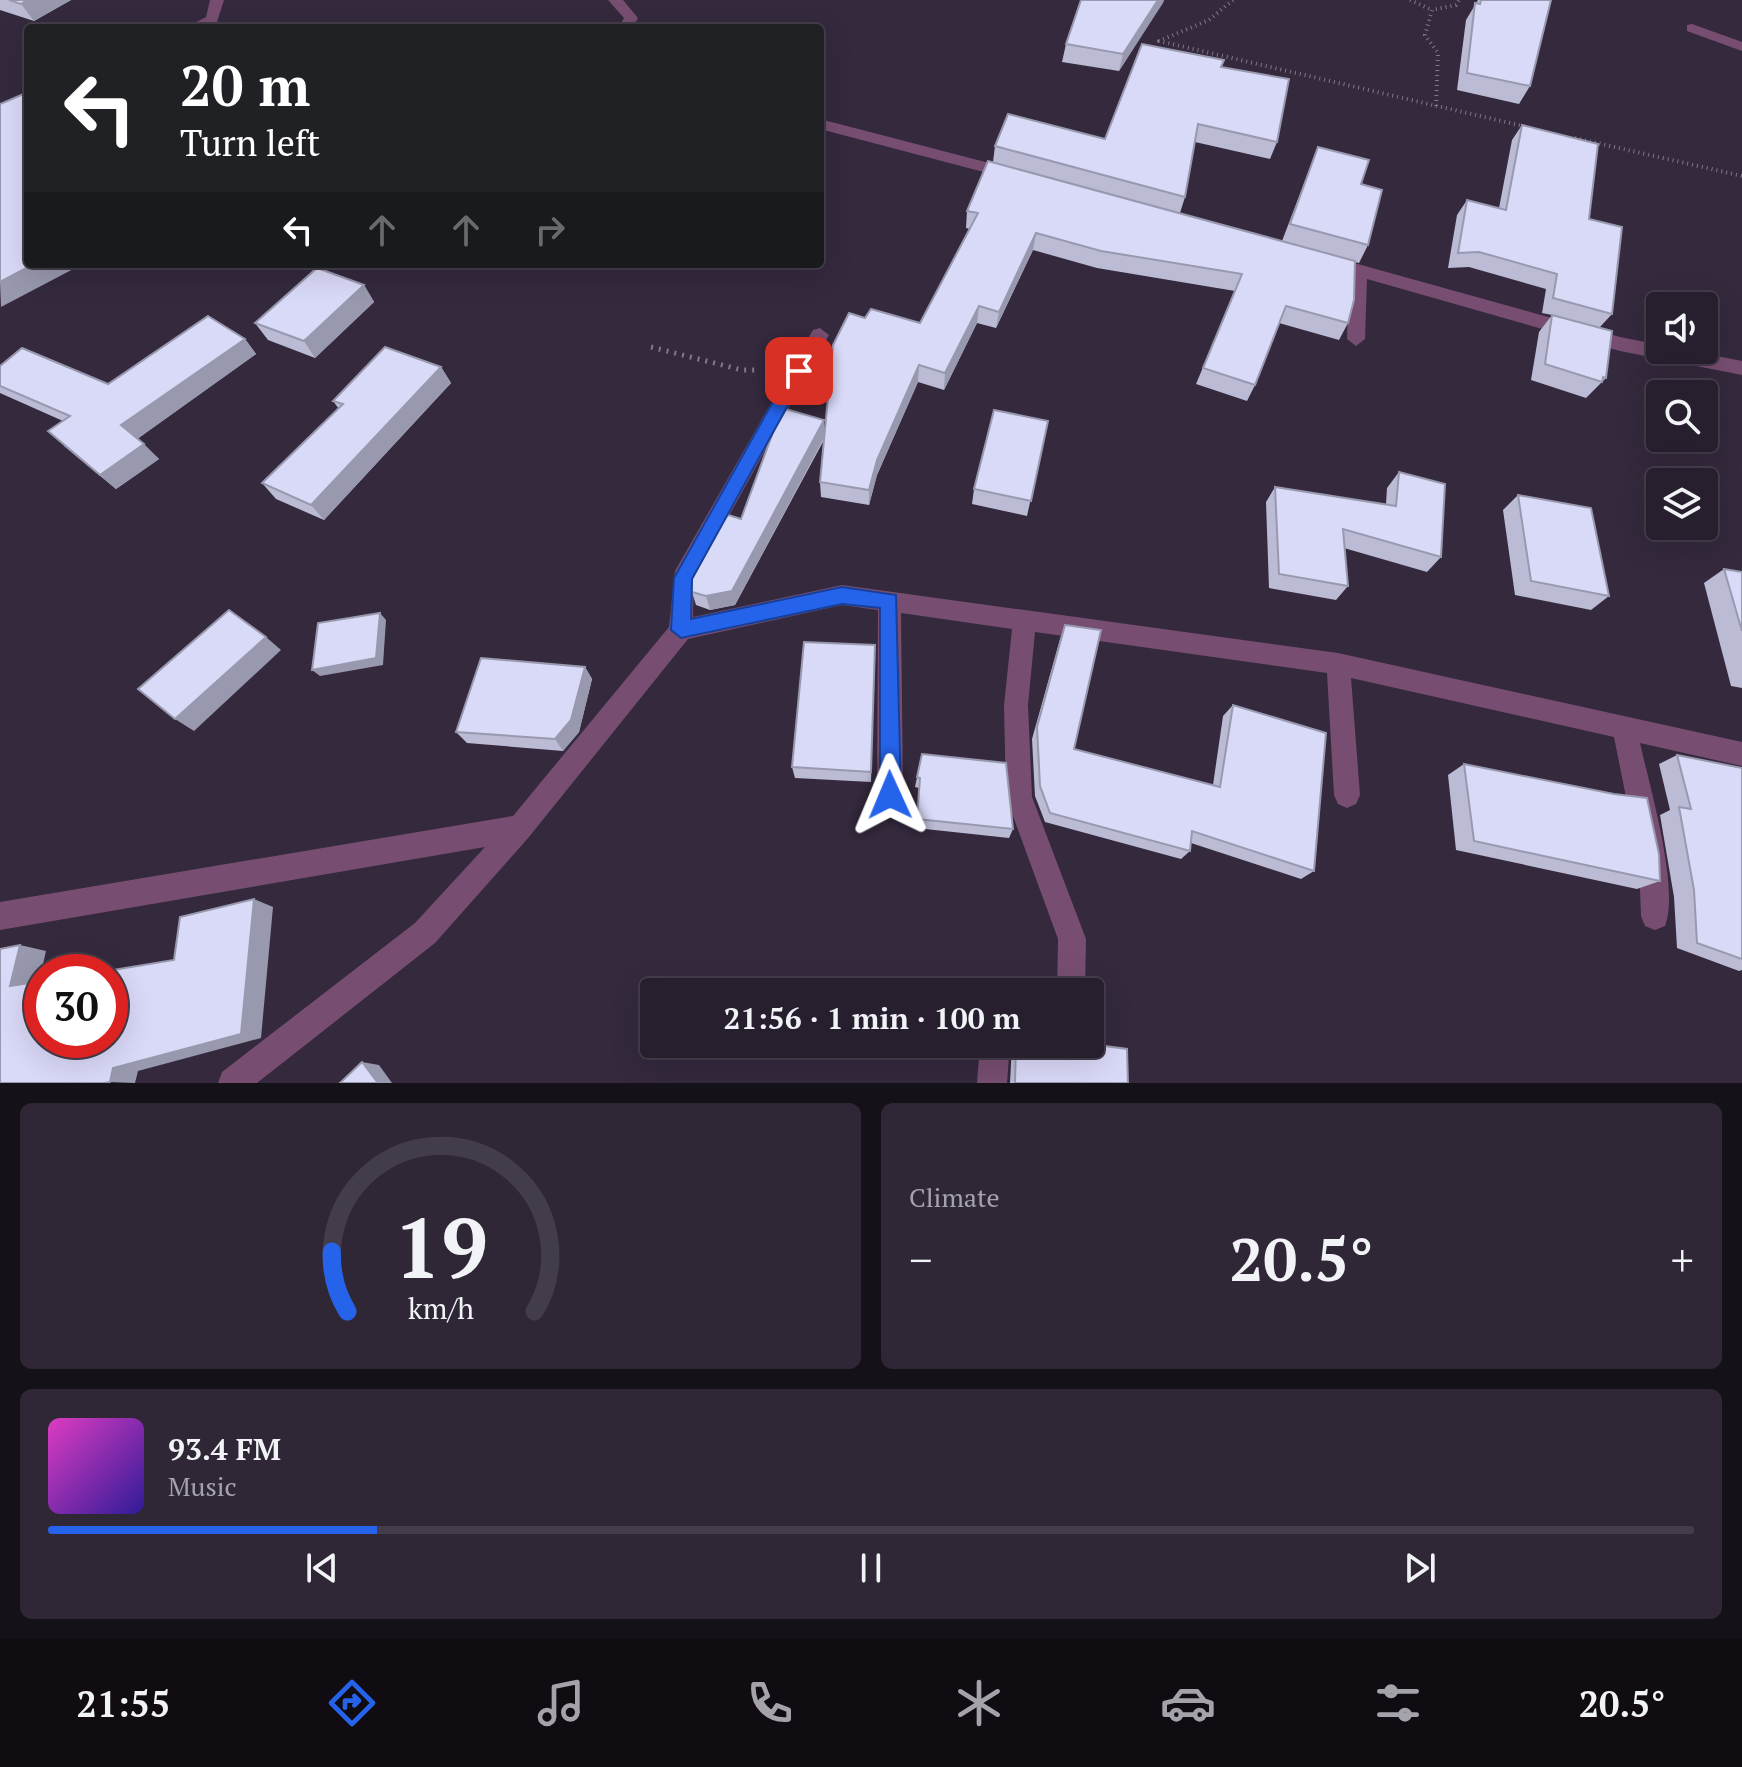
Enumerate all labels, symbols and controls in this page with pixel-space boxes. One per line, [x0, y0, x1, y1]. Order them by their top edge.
text: 20 m [180, 48, 310, 122]
icon: left [48, 56, 152, 160]
text: Turn left [180, 119, 320, 166]
icon: left [276, 208, 320, 252]
icon: ahead [360, 208, 404, 252]
icon: ahead [444, 208, 488, 252]
icon: right [528, 208, 572, 252]
map controls [1646, 292, 1718, 540]
button: sound [1646, 292, 1718, 364]
pin [765, 337, 833, 405]
icon: arrive [777, 349, 821, 393]
button: search [1646, 380, 1718, 452]
button: layers [1646, 468, 1718, 540]
position arrow [848, 753, 932, 837]
speed limit sign: 30 [24, 954, 128, 1058]
text: 21:56 · 1 min · 100 m [724, 998, 1020, 1038]
text: Climate [909, 1180, 1000, 1214]
text: 19 [393, 1192, 488, 1302]
text: 20.5° [1229, 1219, 1374, 1298]
text: − [909, 1230, 932, 1289]
text: + [1671, 1230, 1694, 1289]
text: km/h [407, 1289, 474, 1327]
text: 93.4 FM [168, 1429, 281, 1469]
text: Music [168, 1469, 237, 1503]
icon: previous [300, 1546, 344, 1590]
icon: pause [849, 1546, 893, 1590]
icon: next [1398, 1546, 1442, 1590]
icon: directions [324, 1675, 380, 1731]
icon: music [533, 1675, 589, 1731]
icon: phone [742, 1675, 798, 1731]
icon: climate [951, 1675, 1007, 1731]
icon: car [1160, 1675, 1216, 1731]
icon: filters [1370, 1675, 1426, 1731]
text: 21:55 [77, 1680, 170, 1727]
text: 20.5° [1579, 1680, 1665, 1727]

